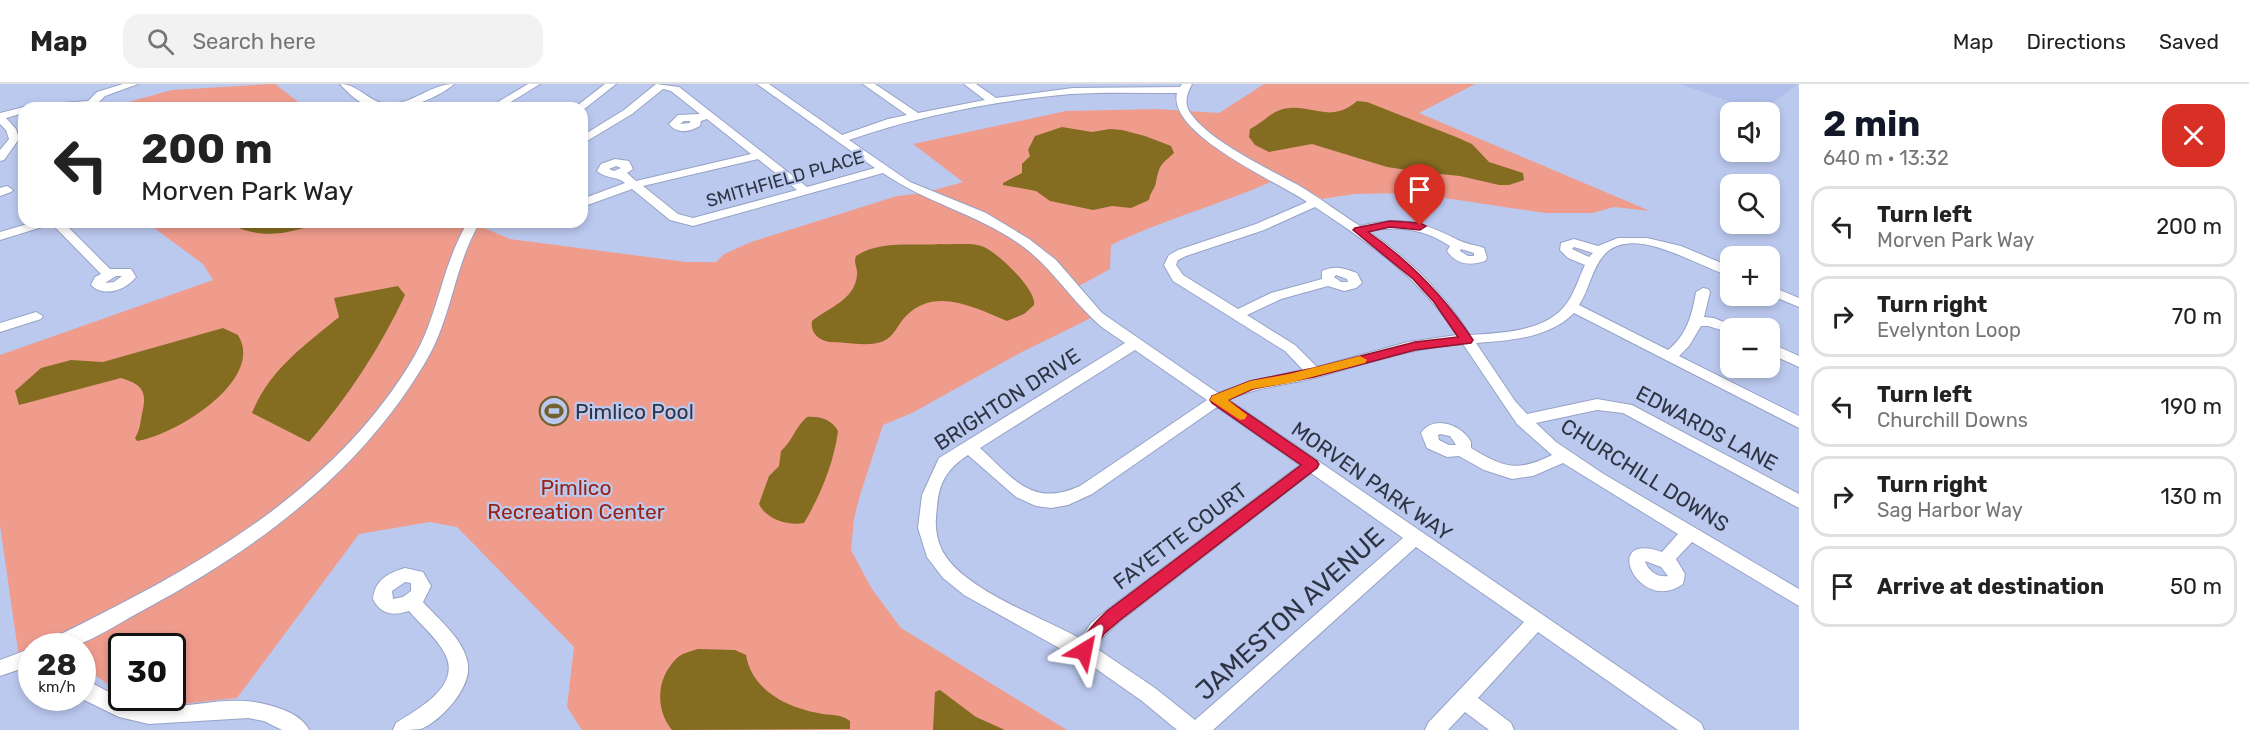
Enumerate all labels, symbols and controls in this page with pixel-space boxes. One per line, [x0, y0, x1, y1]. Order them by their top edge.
search box [123, 14, 543, 68]
text: Map [30, 25, 87, 58]
icon: search [144, 25, 177, 58]
text: Search here [192, 28, 316, 55]
text: Map [1953, 29, 1994, 54]
text: Directions [2027, 29, 2126, 54]
text: Saved [2159, 29, 2219, 54]
map controls [1720, 102, 1780, 378]
button: sound [1720, 102, 1780, 162]
text: 2 min [1823, 102, 1921, 145]
button: close [2162, 104, 2225, 167]
text: 200 m [141, 124, 273, 174]
icon: left [42, 126, 120, 204]
street label: SMITHFIELD PLACE [703, 146, 867, 212]
text: 640 m · 13:32 [1823, 146, 1949, 170]
pin [1394, 164, 1445, 226]
icon: arrive [1403, 173, 1436, 206]
button: search [1720, 174, 1780, 234]
text: Morven Park Way [141, 175, 353, 207]
text: Turn left [1877, 201, 1972, 228]
icon: left [1826, 210, 1859, 243]
text: 200 m [2156, 213, 2222, 240]
text: Morven Park Way [1877, 228, 2034, 252]
button: + [1720, 246, 1780, 306]
text: Turn right [1877, 291, 1987, 318]
icon: right [1826, 300, 1859, 333]
text: 70 m [2172, 303, 2222, 330]
button: − [1720, 318, 1780, 378]
text: Evelynton Loop [1877, 318, 2021, 342]
street label: BRIGHTON DRIVE [929, 342, 1085, 456]
street label: EDWARDS LANE [1632, 380, 1782, 476]
text: Turn left [1877, 381, 1972, 408]
icon: left [1826, 390, 1859, 423]
text: 190 m [2161, 393, 2222, 420]
sports icon: Pimlico Pool [538, 395, 570, 427]
place label: Pimlico Pool [575, 399, 694, 424]
text: Churchill Downs [1877, 408, 2028, 432]
street label: CHURCHILL DOWNS [1556, 413, 1734, 537]
street label: MORVEN PARK WAY [1287, 416, 1457, 546]
text: Turn right [1877, 471, 1987, 498]
park label: Pimlico Recreation Center [487, 475, 665, 524]
street label: FAYETTE COURT [1108, 478, 1252, 594]
icon: right [1826, 480, 1859, 513]
text: 130 m [2160, 483, 2222, 510]
text: Sag Harbor Way [1877, 498, 2023, 522]
street label: JAMESTON AVENUE [1189, 521, 1391, 707]
icon: arrive [1826, 570, 1859, 603]
text: Arrive at destination [1877, 573, 2104, 600]
text: 50 m [2170, 573, 2222, 600]
position arrow [1052, 619, 1116, 683]
speed limit sign: 30 [108, 633, 186, 711]
text: 28 [37, 647, 77, 683]
text: km/h [38, 678, 76, 696]

